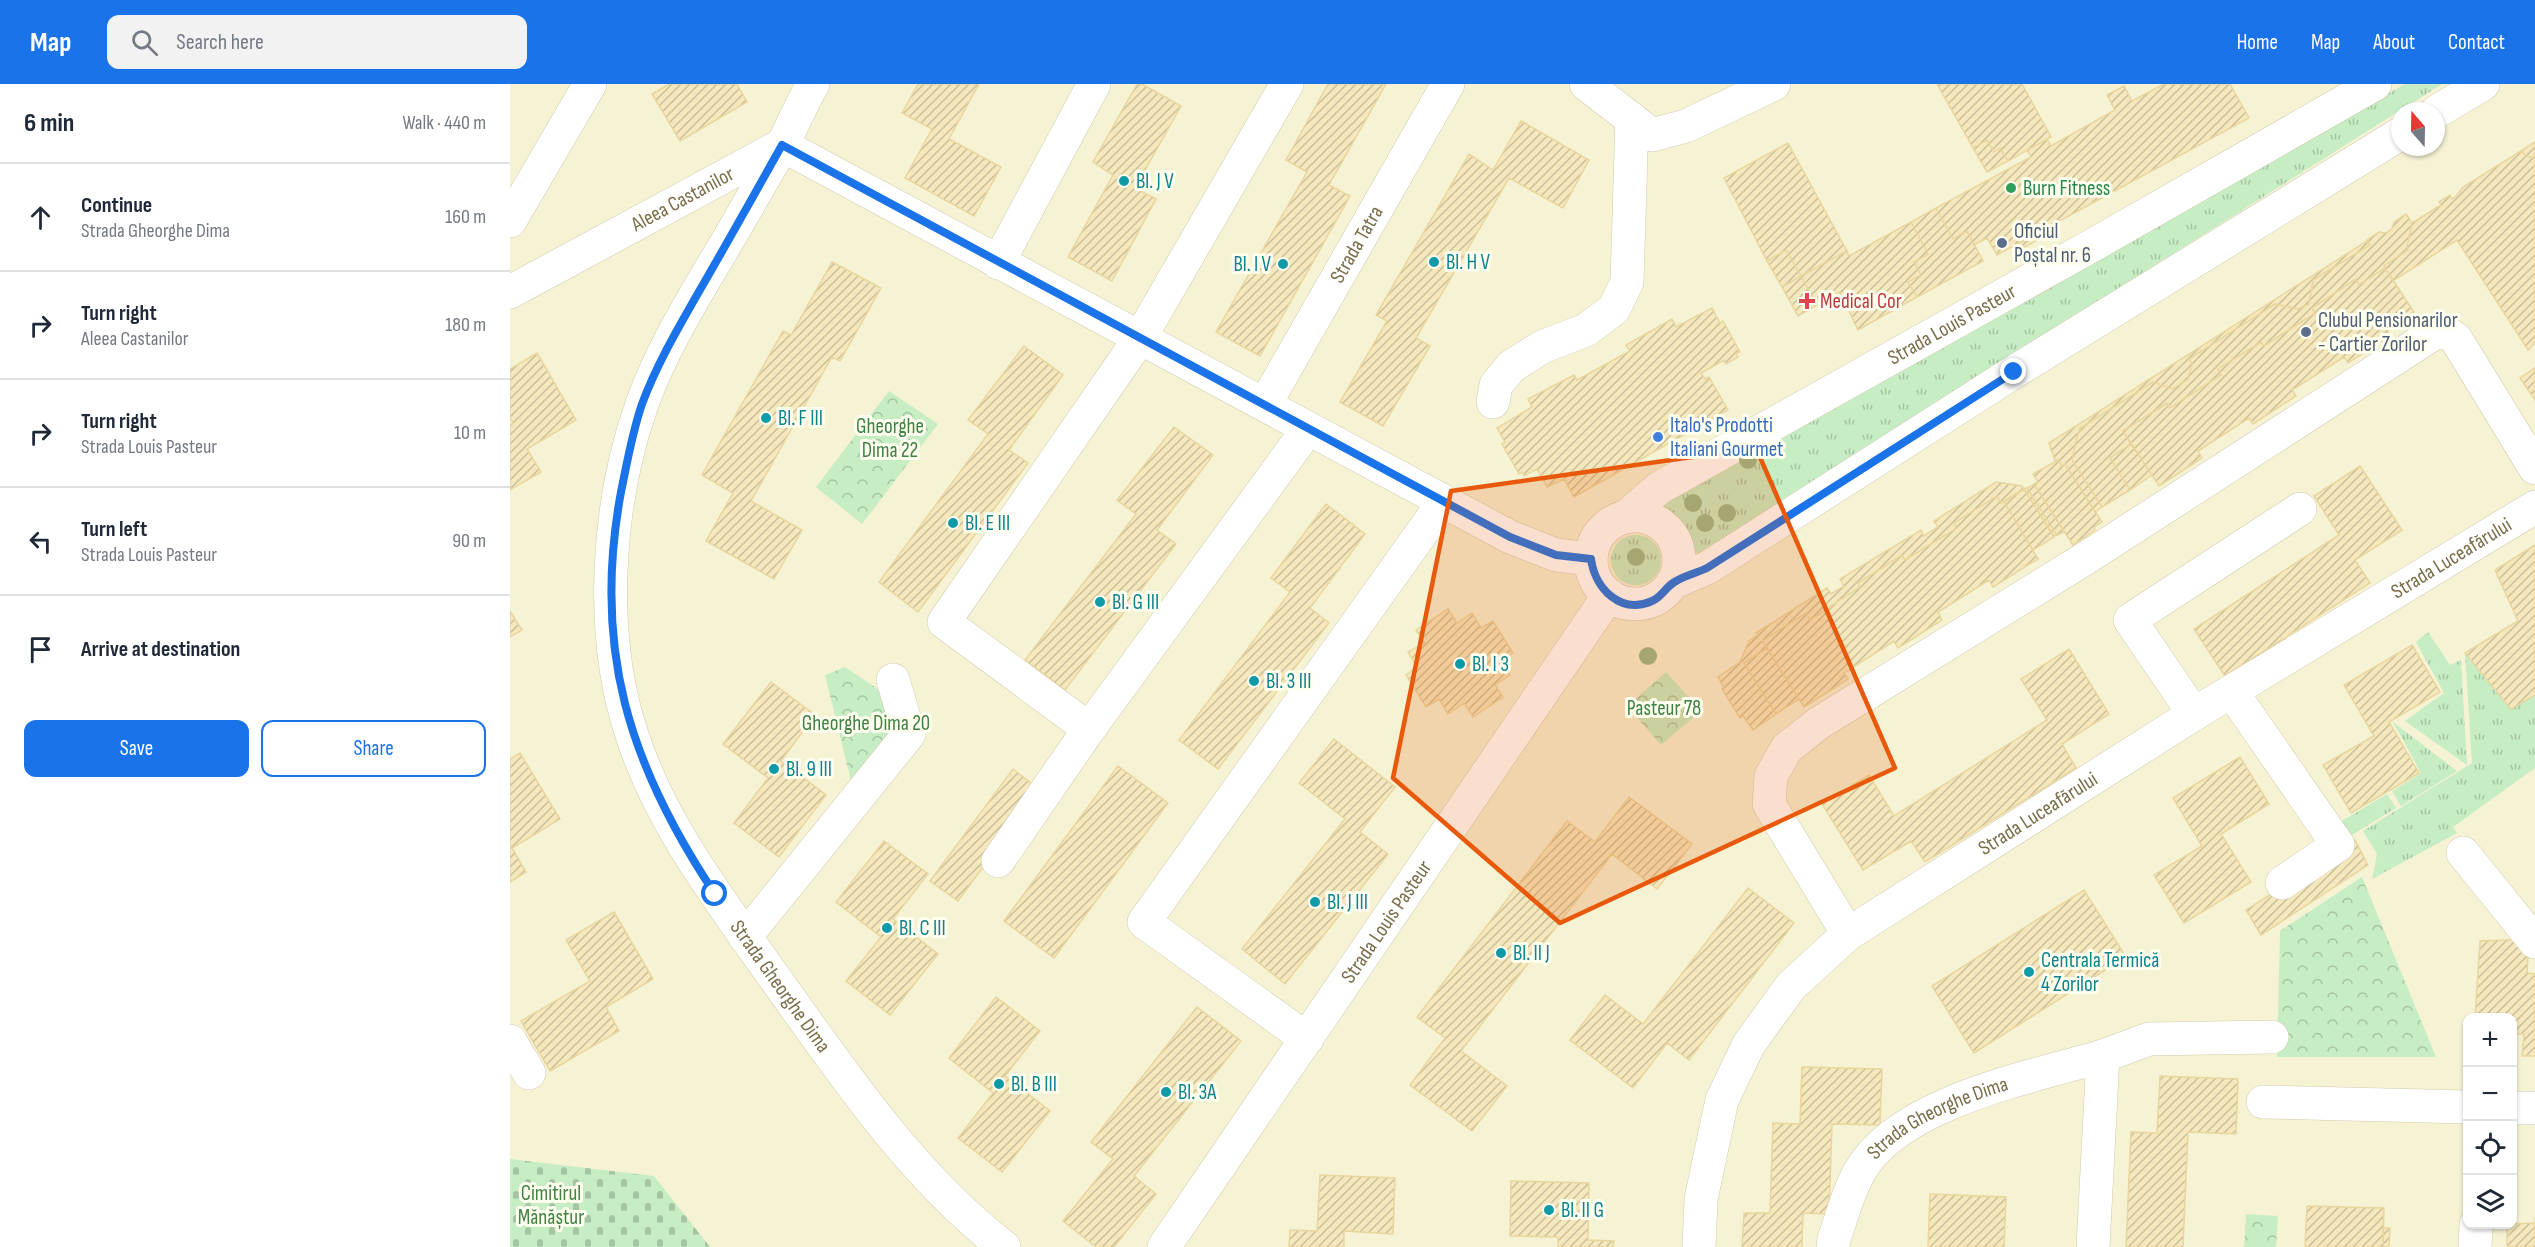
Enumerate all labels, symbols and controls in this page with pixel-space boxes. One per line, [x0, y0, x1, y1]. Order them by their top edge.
search box [107, 15, 527, 69]
text: Map [30, 26, 71, 59]
icon: search [128, 26, 161, 59]
text: Search here [176, 29, 264, 56]
text: Home [2237, 30, 2278, 55]
text: Map [2311, 30, 2340, 55]
text: About [2373, 30, 2415, 55]
text: Contact [2448, 30, 2505, 55]
north arrow [2391, 102, 2445, 156]
text: 6 min [24, 108, 74, 139]
text: Walk · 440 m [402, 111, 486, 135]
street label: Aleea Castanilor [626, 161, 738, 238]
place label: Bl. J V [1136, 169, 1174, 194]
marker: Bl. J V [1117, 174, 1131, 188]
place label: Burn Fitness [2023, 176, 2110, 201]
marker: Burn Fitness [2004, 181, 2018, 195]
text: Continue [81, 192, 152, 219]
icon: ahead [24, 201, 57, 234]
street label: Strada Tatra [1325, 201, 1389, 288]
text: 160 m [445, 205, 486, 229]
text: Strada Gheorghe Dima [81, 219, 230, 243]
place label: Oficiul Poștal nr. 6 [2014, 219, 2091, 268]
marker: Oficiul Poștal nr. 6 [1995, 236, 2009, 250]
place label: Bl. H V [1446, 250, 1491, 275]
place label: Bl. I V [1233, 252, 1272, 277]
marker: Bl. H V [1427, 255, 1441, 269]
marker: Bl. I V [1276, 257, 1290, 271]
street label: Strada Louis Pasteur [1883, 279, 2020, 370]
place label: Medical Cor [1820, 289, 1902, 314]
marker: Medical Cor [1798, 292, 1816, 310]
text: Turn right [81, 300, 157, 327]
place label: Clubul Pensionarilor - Cartier Zorilor [2318, 308, 2458, 357]
icon: right [24, 309, 57, 342]
text: 180 m [445, 313, 486, 337]
marker: Clubul Pensionarilor - Cartier Zorilor [2299, 325, 2313, 339]
text: Aleea Castanilor [81, 327, 188, 351]
route end [2000, 358, 2026, 384]
place label: Bl. F III [778, 406, 823, 431]
text: Turn right [81, 408, 157, 435]
marker: Bl. F III [759, 411, 773, 425]
place label: Italo's Prodotti Italiani Gourmet [1670, 413, 1784, 462]
park label: Gheorghe Dima 22 [856, 414, 924, 463]
icon: right [24, 417, 57, 450]
text: 10 m [454, 421, 486, 445]
marker: Italo's Prodotti Italiani Gourmet [1651, 430, 1665, 444]
text: Strada Louis Pasteur [81, 435, 217, 459]
place label: Bl. E III [965, 511, 1010, 536]
street label: Strada Luceafărului [2387, 512, 2516, 604]
text: Turn left [81, 516, 147, 543]
marker: Bl. E III [946, 516, 960, 530]
icon: left [24, 525, 57, 558]
text: 90 m [452, 529, 486, 553]
text: Strada Louis Pasteur [81, 543, 217, 567]
place label: Bl. G III [1112, 590, 1159, 615]
marker: Bl. G III [1093, 595, 1107, 609]
icon: arrive [24, 633, 57, 666]
text: Arrive at destination [81, 636, 240, 663]
place label: Bl. I 3 [1472, 652, 1509, 677]
marker: Bl. I 3 [1453, 657, 1467, 671]
place label: Bl. 3 III [1266, 669, 1311, 694]
marker: Bl. 3 III [1247, 674, 1261, 688]
park label: Pasteur 78 [1627, 696, 1701, 721]
park label: Gheorghe Dima 20 [802, 711, 930, 736]
button: Save [24, 720, 249, 777]
button: Share [261, 720, 486, 777]
place label: Bl. 9 III [786, 757, 832, 782]
marker: Bl. 9 III [767, 762, 781, 776]
street label: Strada Luceafărului [1974, 767, 2102, 861]
street label: Strada Louis Pasteur [1336, 856, 1437, 988]
route start [701, 880, 727, 906]
place label: Bl. J III [1327, 890, 1368, 915]
marker: Bl. J III [1308, 895, 1322, 909]
street label: Strada Gheorghe Dima [725, 916, 836, 1058]
place label: Bl. C III [899, 916, 946, 941]
marker: Bl. C III [880, 921, 894, 935]
place label: Bl. II J [1513, 941, 1550, 966]
marker: Bl. II J [1494, 946, 1508, 960]
place label: Centrala Termică 4 Zorilor [2041, 948, 2159, 997]
marker: Centrala Termică 4 Zorilor [2022, 965, 2036, 979]
map controls [2463, 1013, 2517, 1229]
button: + [2463, 1013, 2517, 1067]
button: − [2463, 1067, 2517, 1121]
street label: Strada Gheorghe Dima [1862, 1071, 2011, 1164]
place label: Bl. B III [1011, 1072, 1057, 1097]
marker: Bl. B III [992, 1077, 1006, 1091]
place label: Bl. 3A [1178, 1080, 1217, 1105]
marker: Bl. 3A [1159, 1085, 1173, 1099]
button: locate [2463, 1121, 2517, 1175]
button: layers [2463, 1175, 2517, 1229]
park label: Cimitirul Mănăștur [518, 1181, 584, 1230]
place label: Bl. II G [1561, 1198, 1604, 1223]
marker: Bl. II G [1542, 1203, 1556, 1217]

